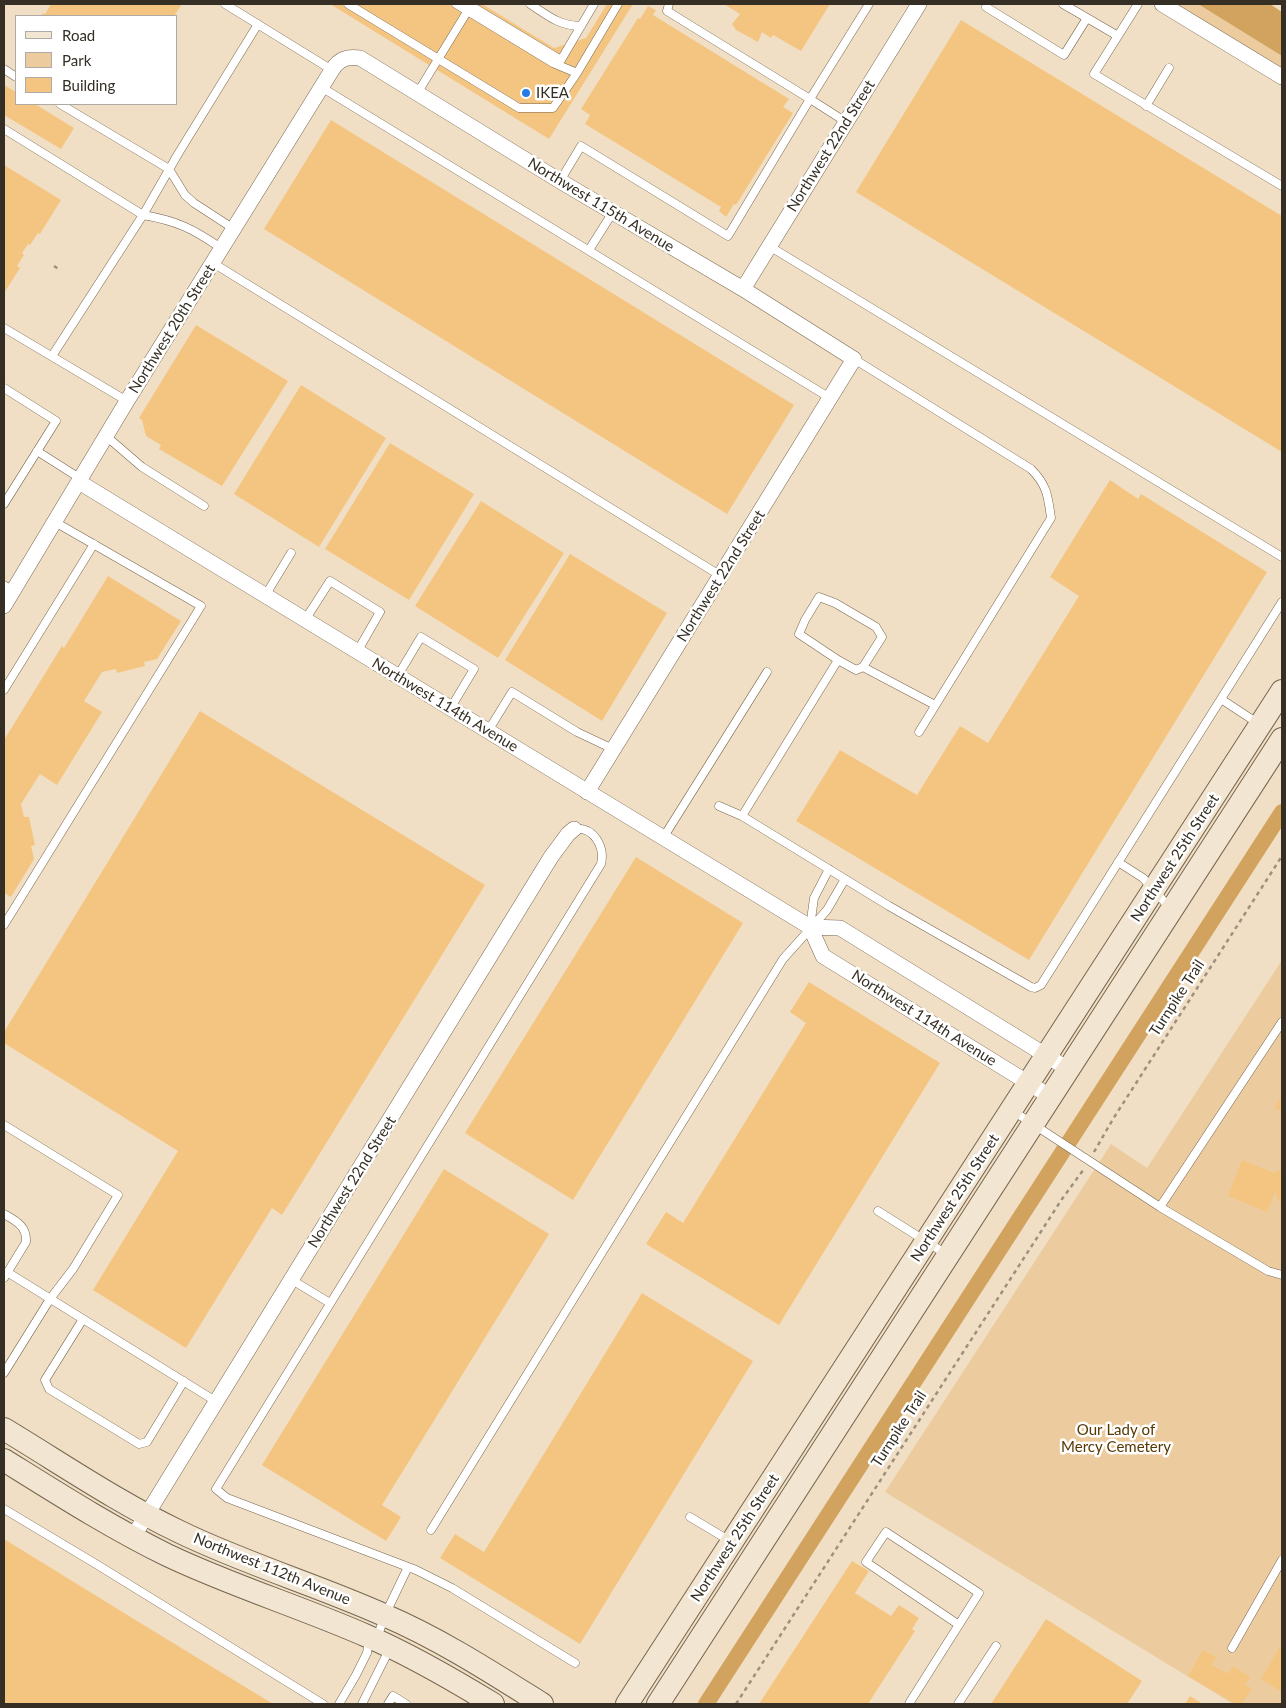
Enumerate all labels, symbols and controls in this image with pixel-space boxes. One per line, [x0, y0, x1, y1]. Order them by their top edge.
legend [15, 15, 178, 105]
text: Road [62, 26, 95, 44]
text: Park [62, 51, 91, 69]
text: Building [62, 76, 115, 94]
street label: Northwest 22nd Street [783, 77, 879, 215]
place label: IKEA [536, 84, 569, 102]
marker: IKEA [520, 87, 532, 99]
street label: Northwest 115th Avenue [525, 154, 677, 256]
street label: Northwest 20th Street [125, 261, 219, 397]
street label: Northwest 22nd Street [673, 507, 769, 645]
street label: Northwest 114th Avenue [369, 654, 521, 756]
street label: Northwest 25th Street [1127, 791, 1223, 925]
street label: Turnpike Trail [1146, 956, 1208, 1040]
street label: Northwest 114th Avenue [848, 966, 1000, 1070]
street label: Northwest 22nd Street [304, 1113, 400, 1251]
street label: Northwest 25th Street [907, 1131, 1003, 1265]
street label: Turnpike Trail [868, 1387, 930, 1471]
park label: Our Lady of Mercy Cemetery [1061, 1421, 1171, 1456]
street label: Northwest 25th Street [687, 1471, 783, 1605]
street label: Northwest 112th Avenue [191, 1529, 353, 1609]

